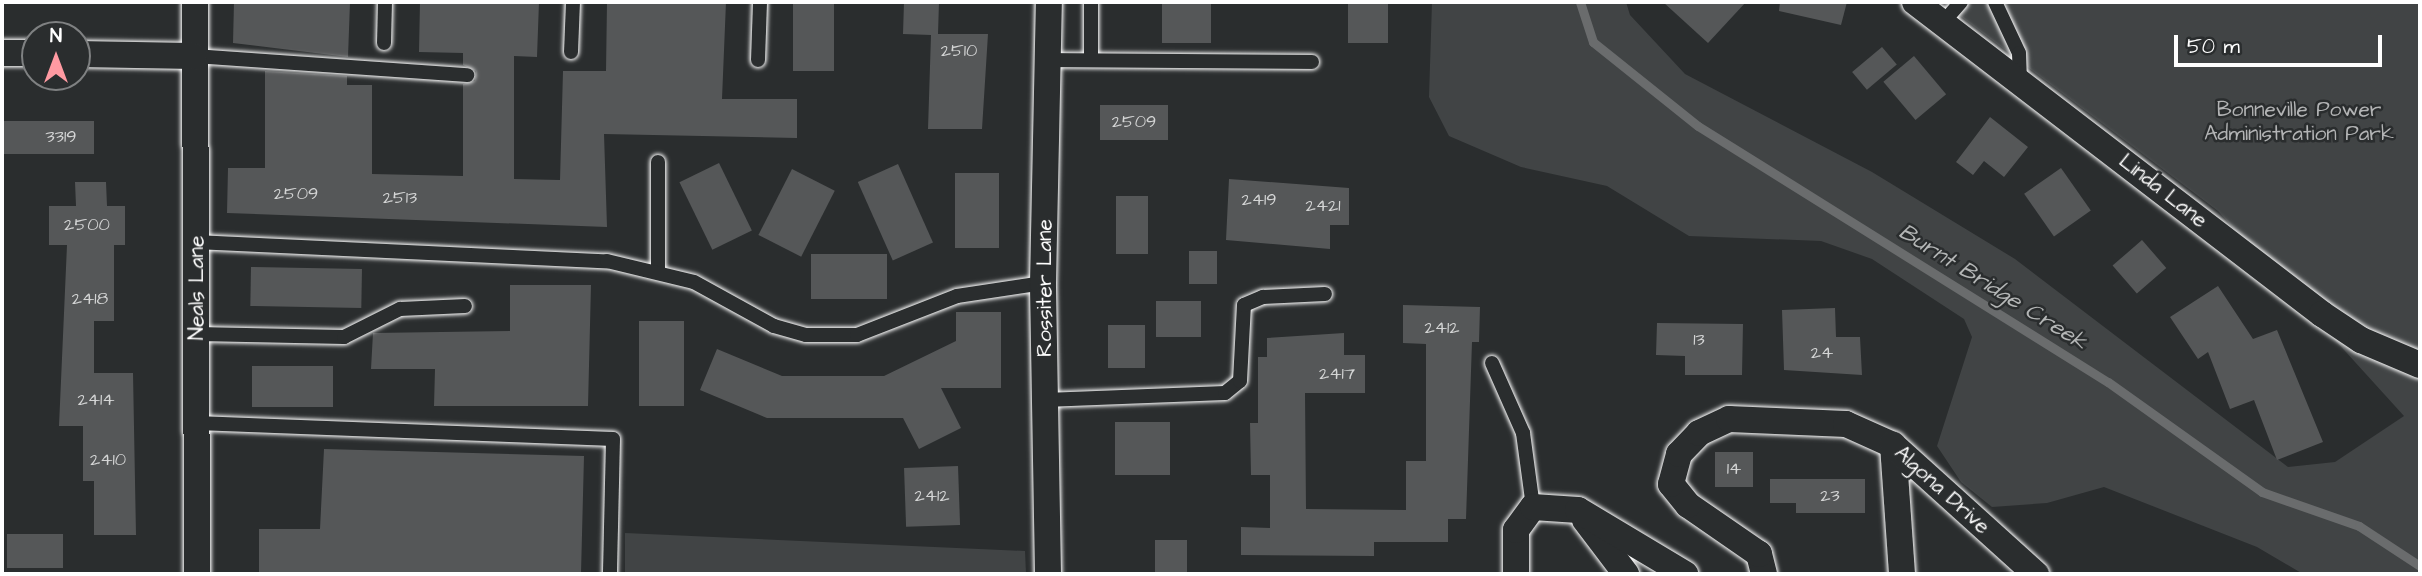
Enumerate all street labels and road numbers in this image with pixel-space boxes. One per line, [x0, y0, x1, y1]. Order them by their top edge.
street label: Linda Lane [2114, 149, 2212, 233]
street label: Rossiter Lane [1032, 219, 1058, 357]
street label: Neals Lane [184, 236, 210, 340]
street label: Algona Drive [1889, 441, 1995, 539]

